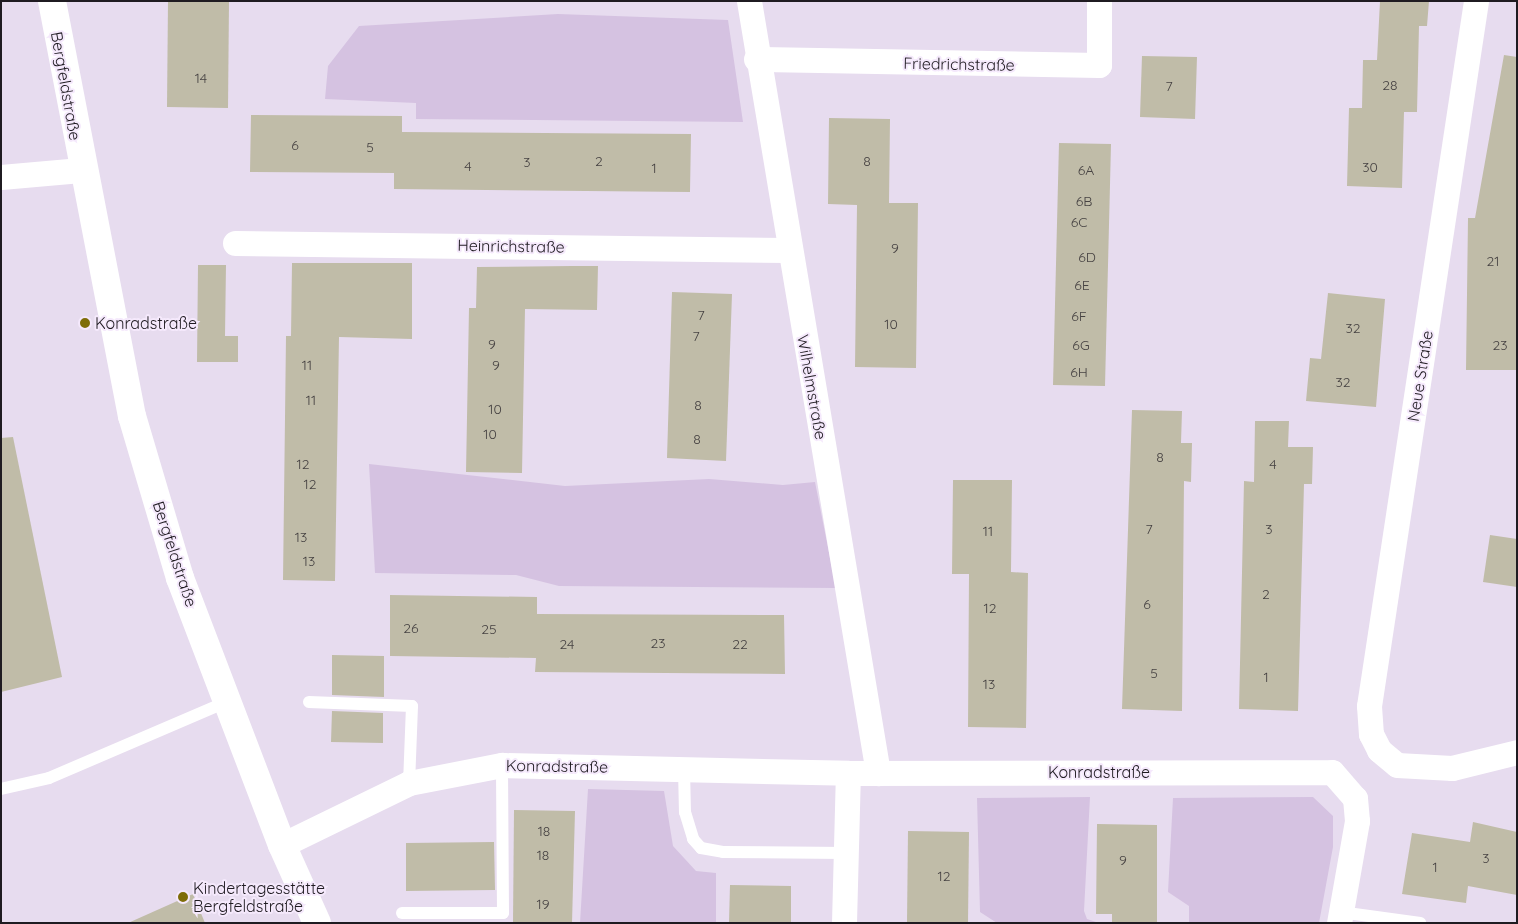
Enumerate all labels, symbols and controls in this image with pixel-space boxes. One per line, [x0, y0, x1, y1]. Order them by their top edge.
street label: Bergfeldstraße [47, 30, 85, 142]
street label: Friedrichstraße [903, 53, 1015, 75]
house number: 14 [195, 70, 207, 86]
house number: 28 [1382, 77, 1398, 93]
house number: 7 [1165, 78, 1173, 94]
house number: 6 [291, 137, 299, 153]
house number: 5 [366, 139, 374, 155]
house number: 2 [595, 153, 603, 169]
house number: 8 [863, 153, 871, 169]
house number: 3 [523, 154, 531, 170]
house number: 4 [464, 158, 472, 174]
house number: 30 [1362, 159, 1378, 175]
house number: 1 [651, 160, 657, 176]
house number: 6A [1078, 162, 1094, 178]
house number: 6B [1076, 193, 1092, 209]
house number: 6C [1071, 214, 1087, 230]
street label: Heinrichstraße [457, 235, 565, 257]
house number: 9 [891, 240, 899, 256]
house number: 6D [1078, 249, 1096, 265]
house number: 21 [1487, 253, 1499, 269]
house number: 6E [1074, 277, 1090, 293]
house number: 7 [697, 307, 705, 323]
house number: 6F [1071, 308, 1087, 324]
place label: Konradstraße [95, 313, 197, 333]
house number: 10 [884, 316, 898, 332]
marker: Konradstraße [79, 317, 91, 329]
house number: 32 [1345, 320, 1361, 336]
house number: 7 [692, 328, 700, 344]
street label: Neue Straße [1403, 329, 1437, 423]
street label: Wilhelmstraße [793, 333, 831, 441]
house number: 9 [488, 336, 496, 352]
house number: 6G [1072, 337, 1090, 353]
house number: 23 [1492, 337, 1508, 353]
house number: 11 [302, 357, 312, 373]
house number: 9 [492, 357, 500, 373]
house number: 6H [1070, 364, 1088, 380]
house number: 32 [1335, 374, 1351, 390]
house number: 11 [306, 392, 316, 408]
house number: 8 [694, 397, 702, 413]
house number: 10 [488, 401, 502, 417]
house number: 10 [483, 426, 497, 442]
house number: 8 [693, 431, 701, 447]
house number: 8 [1156, 449, 1164, 465]
house number: 12 [297, 456, 309, 472]
house number: 4 [1269, 456, 1277, 472]
house number: 12 [304, 476, 316, 492]
street label: Bergfeldstraße [149, 499, 201, 609]
house number: 7 [1145, 521, 1153, 537]
house number: 3 [1265, 521, 1273, 537]
house number: 11 [983, 523, 993, 539]
house number: 13 [295, 529, 307, 545]
house number: 13 [303, 553, 315, 569]
house number: 2 [1262, 586, 1270, 602]
house number: 6 [1143, 596, 1151, 612]
house number: 12 [984, 600, 996, 616]
house number: 26 [403, 620, 419, 636]
house number: 25 [481, 621, 497, 637]
house number: 23 [650, 635, 666, 651]
house number: 24 [560, 636, 574, 652]
house number: 22 [732, 636, 748, 652]
house number: 5 [1150, 665, 1158, 681]
house number: 1 [1263, 669, 1269, 685]
house number: 13 [983, 676, 995, 692]
street label: Konradstraße [506, 756, 608, 776]
street label: Konradstraße [1048, 762, 1150, 782]
house number: 18 [538, 823, 550, 839]
house number: 18 [537, 847, 549, 863]
house number: 3 [1482, 850, 1490, 866]
house number: 9 [1119, 852, 1127, 868]
house number: 1 [1432, 859, 1438, 875]
house number: 12 [938, 868, 950, 884]
place label: Kindertagesstätte Bergfeldstraße [193, 878, 325, 916]
marker: Kindertagesstätte Bergfeldstraße [177, 891, 189, 903]
house number: 19 [537, 896, 549, 912]

